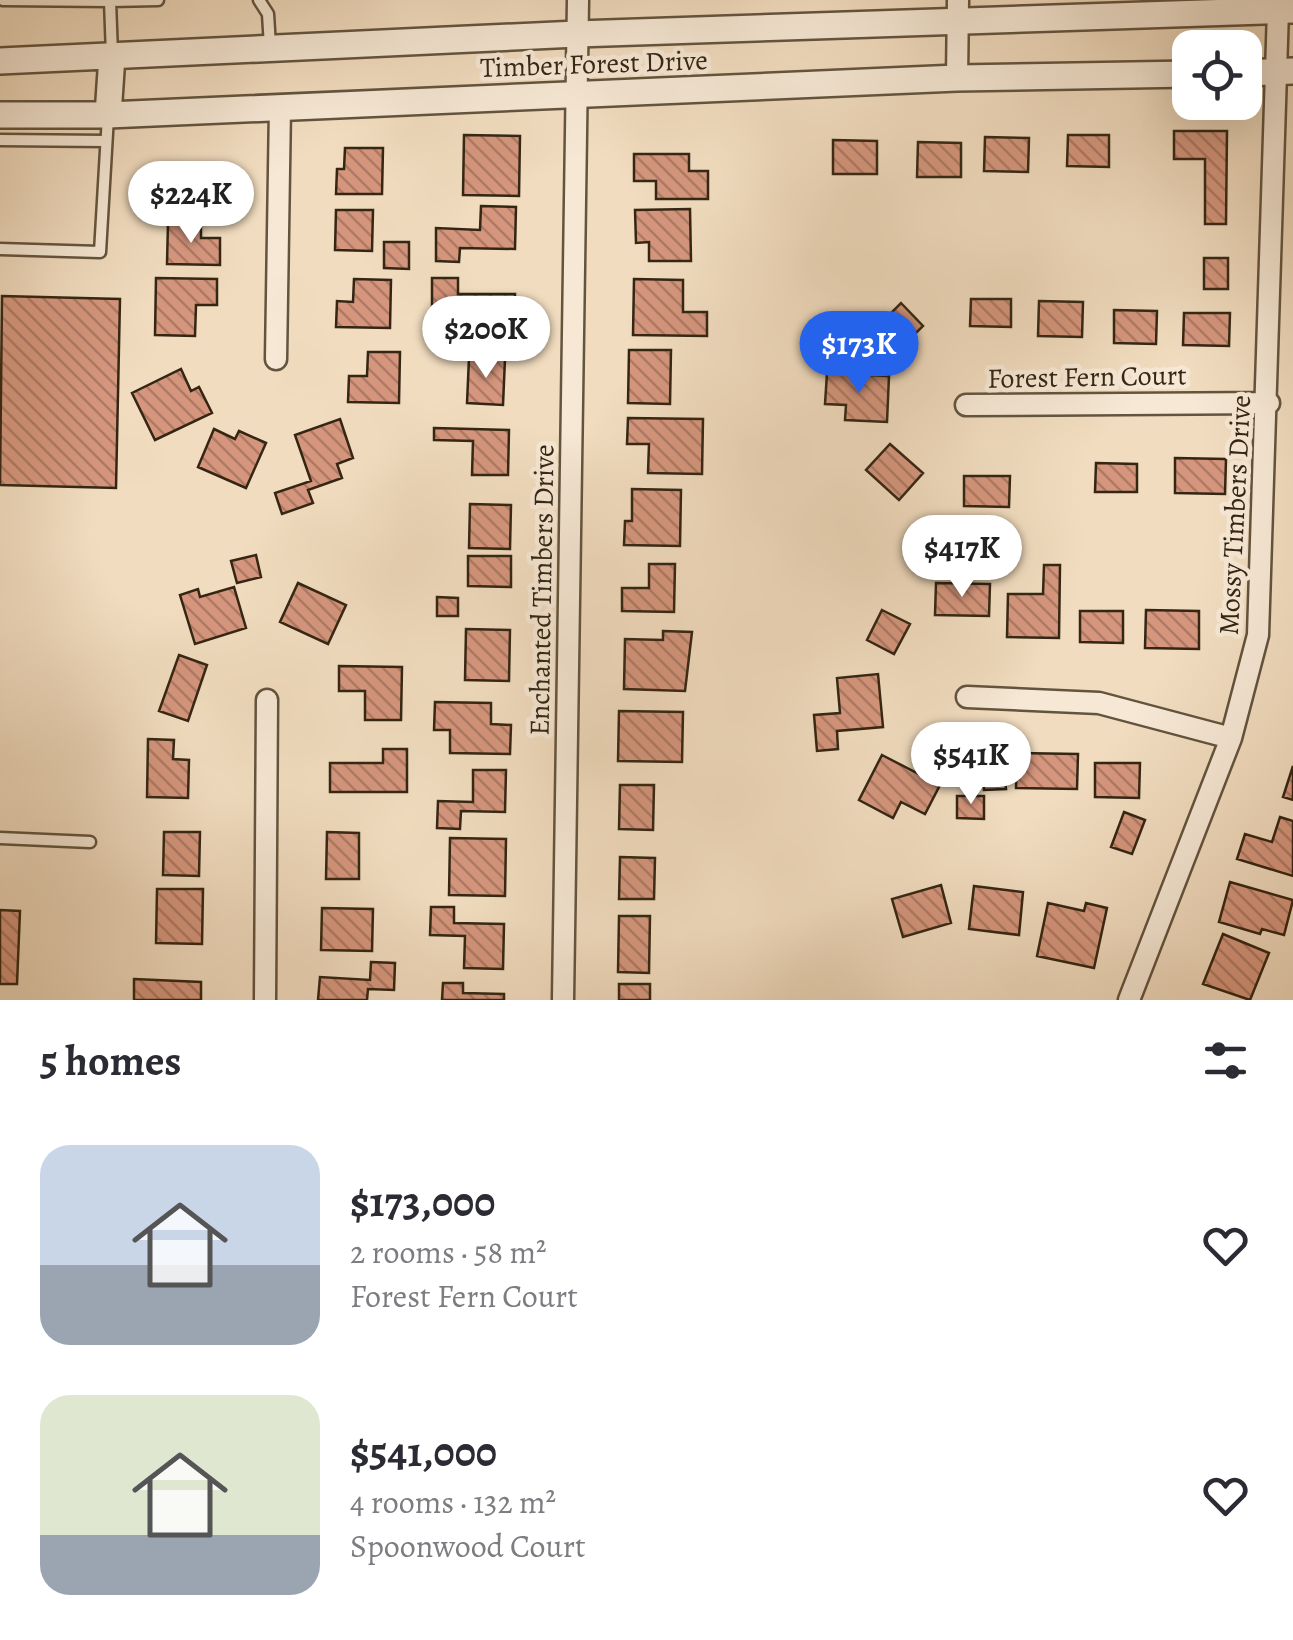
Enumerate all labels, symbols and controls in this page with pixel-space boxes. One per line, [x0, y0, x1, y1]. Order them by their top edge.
map controls [1172, 30, 1262, 120]
button: locate [1172, 30, 1262, 120]
street label: Timber Forest Drive [480, 41, 708, 87]
pin: $224K [121, 161, 261, 246]
text: $224K [150, 171, 232, 215]
pin: $200K [416, 296, 556, 381]
text: $200K [444, 306, 528, 350]
pin: $173K [789, 311, 929, 396]
text: $173K [822, 321, 896, 365]
street label: Forest Fern Court [987, 356, 1187, 398]
street label: Mossy Timbers Drive [1210, 394, 1260, 636]
street label: Enchanted Timbers Drive [520, 444, 564, 736]
pin: $417K [892, 515, 1032, 600]
text: $417K [924, 525, 1000, 569]
pin: $541K [901, 722, 1041, 807]
text: $541K [933, 732, 1009, 776]
text: 5 homes [40, 1032, 181, 1089]
icon: filters [1198, 1033, 1253, 1088]
text: $173,000 [350, 1173, 495, 1230]
icon: home [120, 1185, 240, 1305]
icon: heart [1198, 1218, 1253, 1273]
text: 2 rooms · 58 m² [350, 1230, 547, 1274]
text: Forest Fern Court [350, 1274, 578, 1318]
text: $541,000 [350, 1423, 497, 1480]
icon: home [120, 1435, 240, 1555]
icon: heart [1198, 1468, 1253, 1523]
text: 4 rooms · 132 m² [350, 1480, 556, 1524]
text: Spoonwood Court [350, 1524, 586, 1568]

